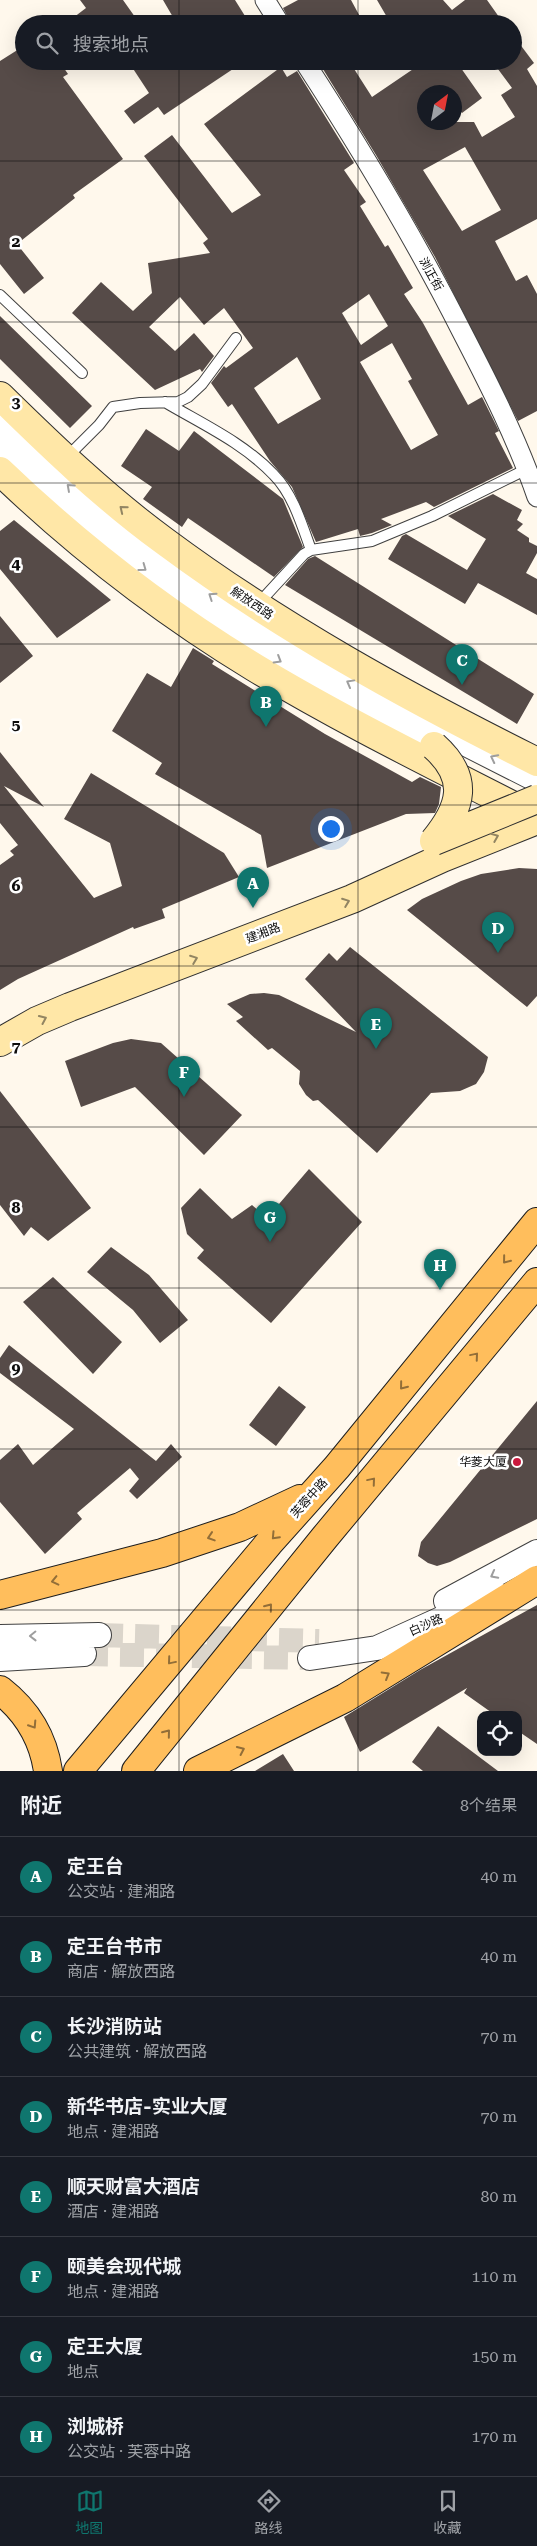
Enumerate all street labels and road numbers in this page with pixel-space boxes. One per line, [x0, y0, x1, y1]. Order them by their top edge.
street label: 浏正街 [416, 255, 446, 293]
street label: 解放西路 [228, 584, 276, 622]
street label: 建湘路 [244, 920, 282, 946]
street label: 芙蓉中路 [288, 1475, 330, 1521]
street label: 白沙路 [407, 1611, 445, 1639]

